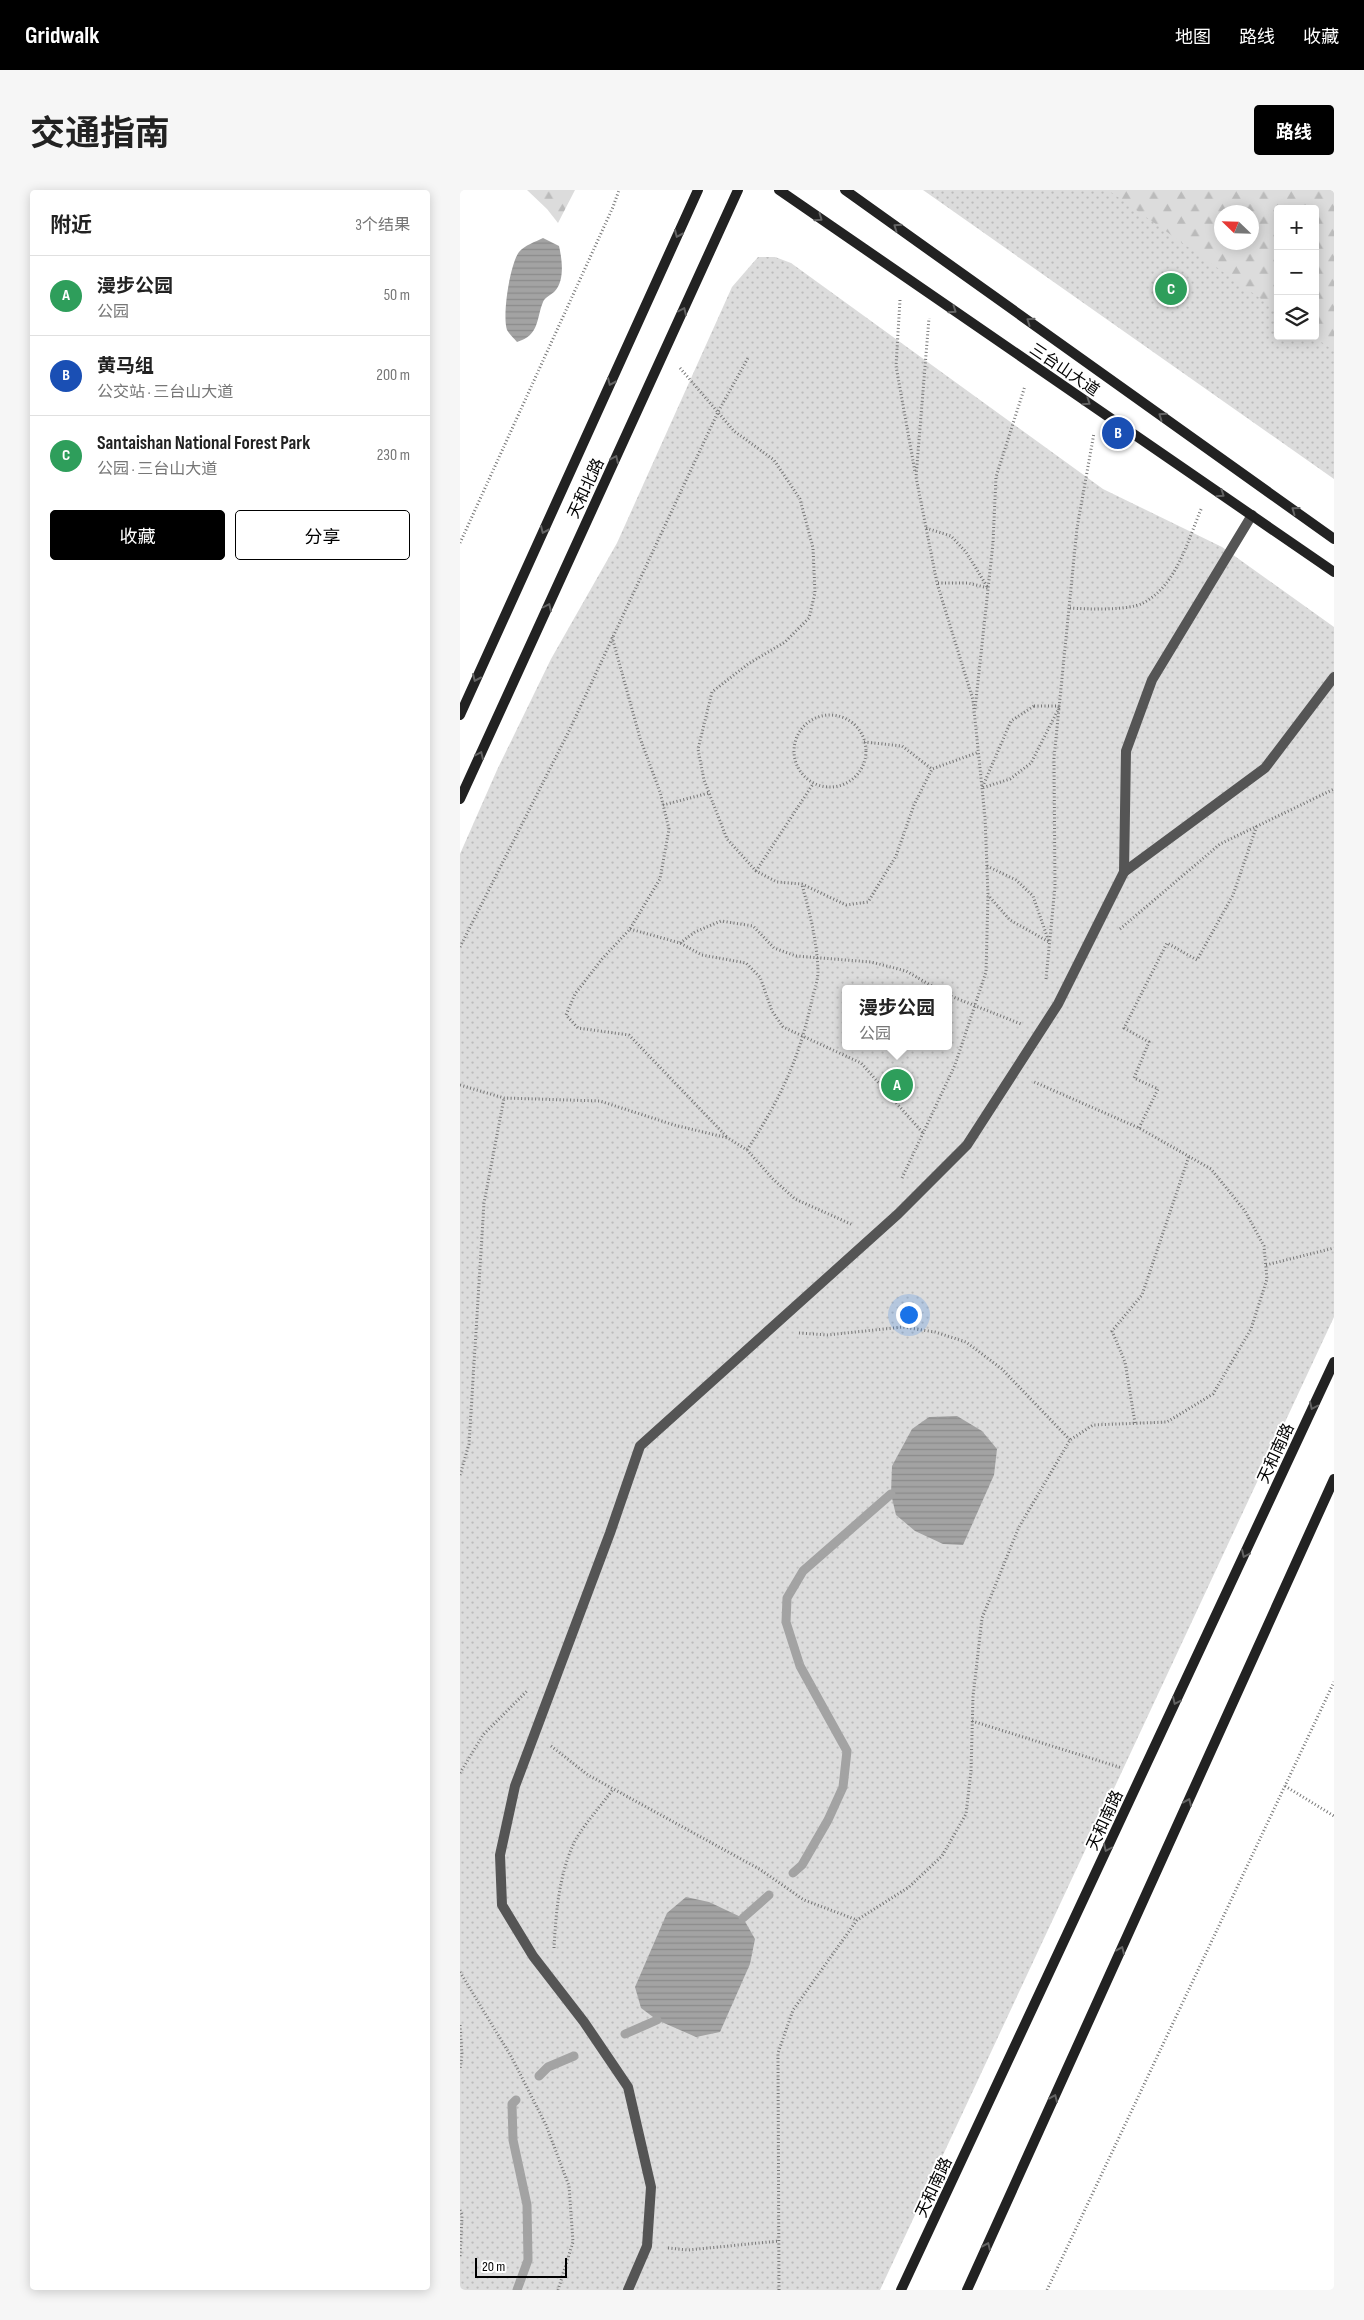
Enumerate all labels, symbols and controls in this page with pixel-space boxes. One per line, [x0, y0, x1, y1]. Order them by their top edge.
text: Gridwalk [25, 21, 99, 50]
text: 地图 [1175, 27, 1211, 48]
text: 路线 [1239, 27, 1275, 48]
text: 收藏 [1303, 27, 1339, 48]
button: 路线 [1254, 105, 1334, 155]
text: 交通指南 [30, 113, 170, 156]
north arrow [1214, 205, 1259, 250]
map controls [1274, 205, 1319, 340]
button: + [1274, 205, 1319, 250]
one-way arrow [814, 212, 823, 221]
text: 附近 [50, 213, 92, 238]
text: 3个结果 [355, 216, 410, 235]
one-way arrow [893, 224, 903, 233]
one-way arrow [674, 229, 684, 238]
button: − [1274, 250, 1319, 295]
pin: C [1155, 270, 1187, 308]
text: 漫步公园 [97, 275, 173, 298]
text: A [62, 286, 70, 305]
text: 50 m [384, 286, 410, 305]
button: layers [1274, 295, 1319, 340]
text: 公园 [97, 303, 129, 322]
one-way arrow [947, 304, 957, 313]
one-way arrow [676, 307, 687, 316]
one-way arrow [1027, 319, 1036, 327]
street label: 三台山大道 [1026, 340, 1103, 400]
text: 黄马组 [97, 355, 154, 378]
text: B [62, 366, 70, 385]
text: 200 m [376, 366, 410, 385]
one-way arrow [606, 377, 617, 386]
text: 公交站 · 三台山大道 [97, 383, 233, 402]
one-way arrow [1081, 396, 1091, 405]
one-way arrow [1158, 413, 1168, 422]
pin: B [1102, 414, 1134, 452]
text: Santaishan National Forest Park [97, 432, 310, 455]
text: C [62, 446, 70, 465]
text: 230 m [377, 446, 410, 465]
one-way arrow [609, 455, 619, 464]
street label: 天和北路 [564, 456, 608, 522]
text: 公园 · 三台山大道 [97, 460, 217, 479]
one-way arrow [1215, 488, 1225, 497]
one-way arrow [1291, 507, 1300, 516]
button: 收藏 [50, 510, 225, 560]
button: 分享 [235, 510, 410, 560]
one-way arrow [539, 525, 550, 534]
one-way arrow [541, 603, 552, 612]
one-way arrow [472, 673, 483, 682]
one-way arrow [474, 751, 485, 760]
popup [842, 985, 952, 1050]
text: 漫步公园 [859, 997, 935, 1020]
text: 公园 [859, 1025, 891, 1044]
pin: A [881, 1066, 913, 1104]
your location [896, 1302, 922, 1328]
one-way arrow [1309, 1401, 1320, 1410]
street label: 天和南路 [1254, 1421, 1298, 1487]
one-way arrow [1241, 1548, 1251, 1557]
one-way arrow [1172, 1696, 1182, 1705]
street label: 天和南路 [1083, 1788, 1127, 1854]
one-way arrow [1182, 1798, 1192, 1807]
one-way arrow [1103, 1843, 1114, 1852]
one-way arrow [1115, 1946, 1125, 1955]
one-way arrow [1048, 2094, 1058, 2103]
street label: 天和南路 [912, 2155, 956, 2221]
one-way arrow [981, 2242, 991, 2251]
scale bar [475, 2255, 568, 2278]
text: 20 m [482, 2258, 505, 2275]

